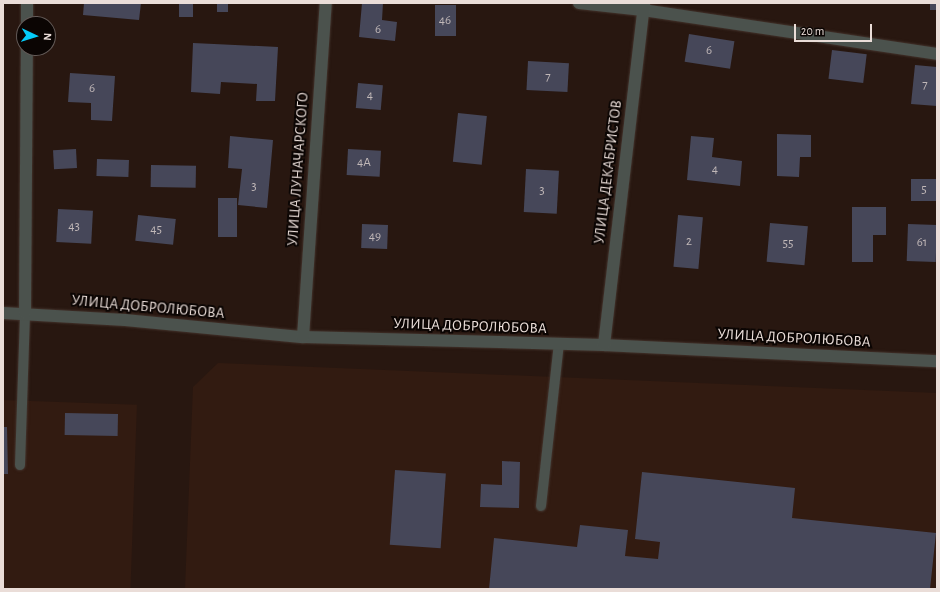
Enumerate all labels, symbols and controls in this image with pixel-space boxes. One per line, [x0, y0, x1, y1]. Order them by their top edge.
house number: 46 [439, 13, 451, 29]
north arrow [16, 16, 56, 56]
scale bar [796, 16, 874, 42]
house number: 6 [375, 22, 381, 38]
text: 20 m [801, 25, 824, 37]
text: N [42, 33, 53, 41]
house number: 6 [706, 43, 712, 59]
house number: 7 [545, 69, 551, 85]
house number: 7 [922, 77, 928, 93]
house number: 6 [89, 81, 95, 97]
house number: 4 [367, 88, 373, 104]
street label: УЛИЦА ЛУНАЧАРСКОГО [284, 91, 312, 247]
street label: УЛИЦА ДЕКАБРИСТОВ [590, 99, 626, 245]
house number: 4А [357, 155, 371, 171]
house number: 4 [712, 162, 718, 178]
house number: 3 [251, 179, 257, 195]
house number: 5 [921, 182, 927, 198]
house number: 3 [539, 183, 545, 199]
house number: 43 [68, 219, 80, 235]
house number: 45 [150, 222, 162, 238]
house number: 49 [369, 229, 381, 245]
house number: 2 [686, 234, 692, 250]
house number: 61 [917, 235, 927, 251]
house number: 55 [783, 236, 793, 252]
street label: УЛИЦА ДОБРОЛЮБОВА [71, 291, 225, 323]
street label: УЛИЦА ДОБРОЛЮБОВА [393, 314, 547, 338]
street label: УЛИЦА ДОБРОЛЮБОВА [717, 325, 871, 351]

